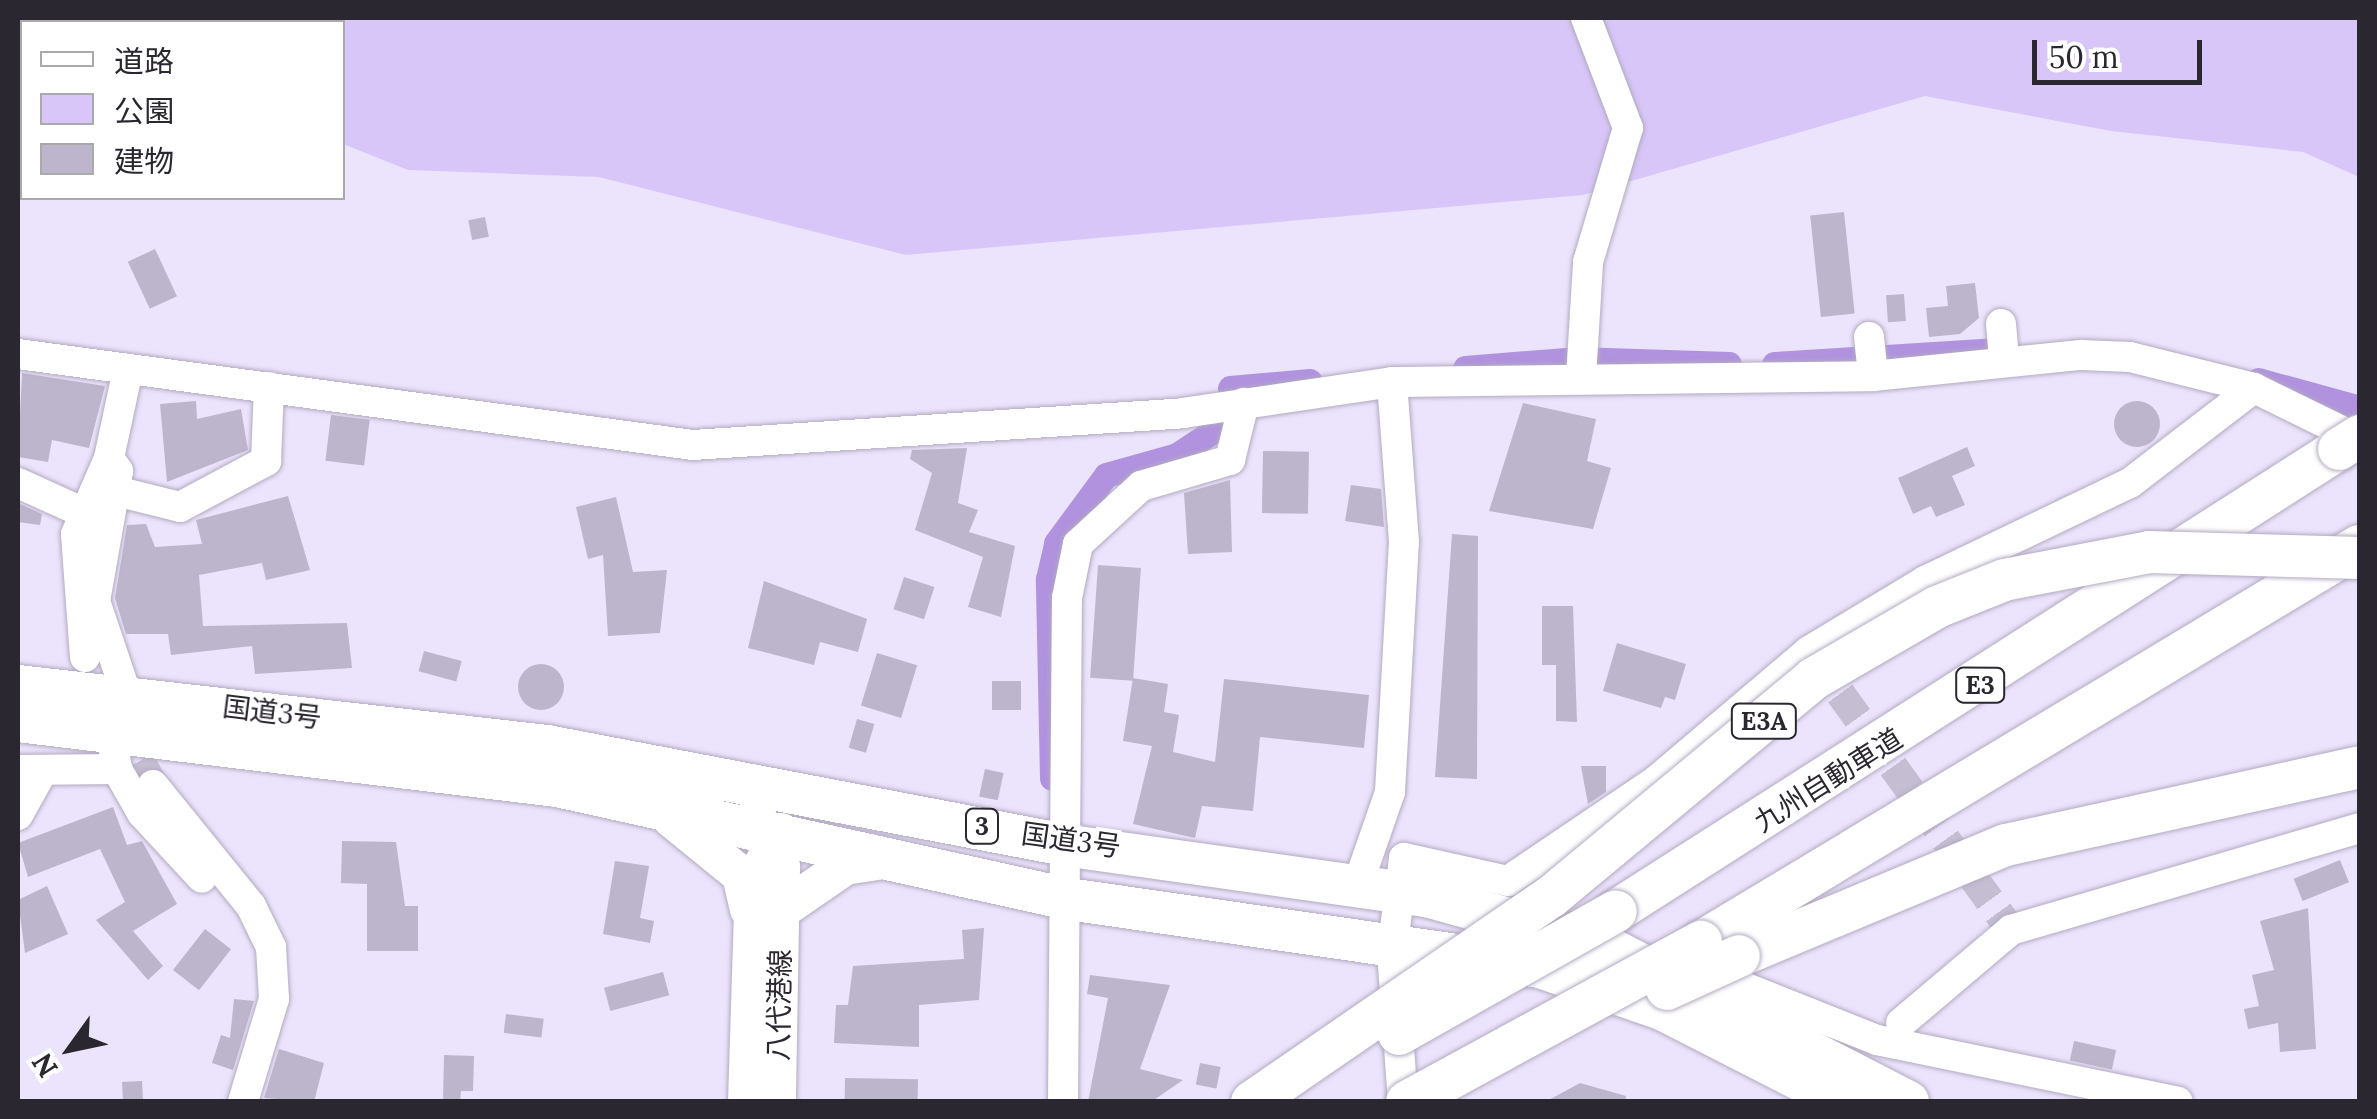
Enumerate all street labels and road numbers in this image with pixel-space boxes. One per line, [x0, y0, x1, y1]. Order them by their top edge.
road number: E3 [1955, 665, 2005, 705]
street label: 国道3号 [221, 689, 323, 735]
road number: E3A [1729, 701, 1799, 741]
street label: 九州自動車道 [1748, 721, 1908, 839]
road number: 3 [964, 806, 1000, 846]
street label: 国道3号 [1019, 816, 1123, 864]
street label: 八代港線 [761, 949, 797, 1061]

